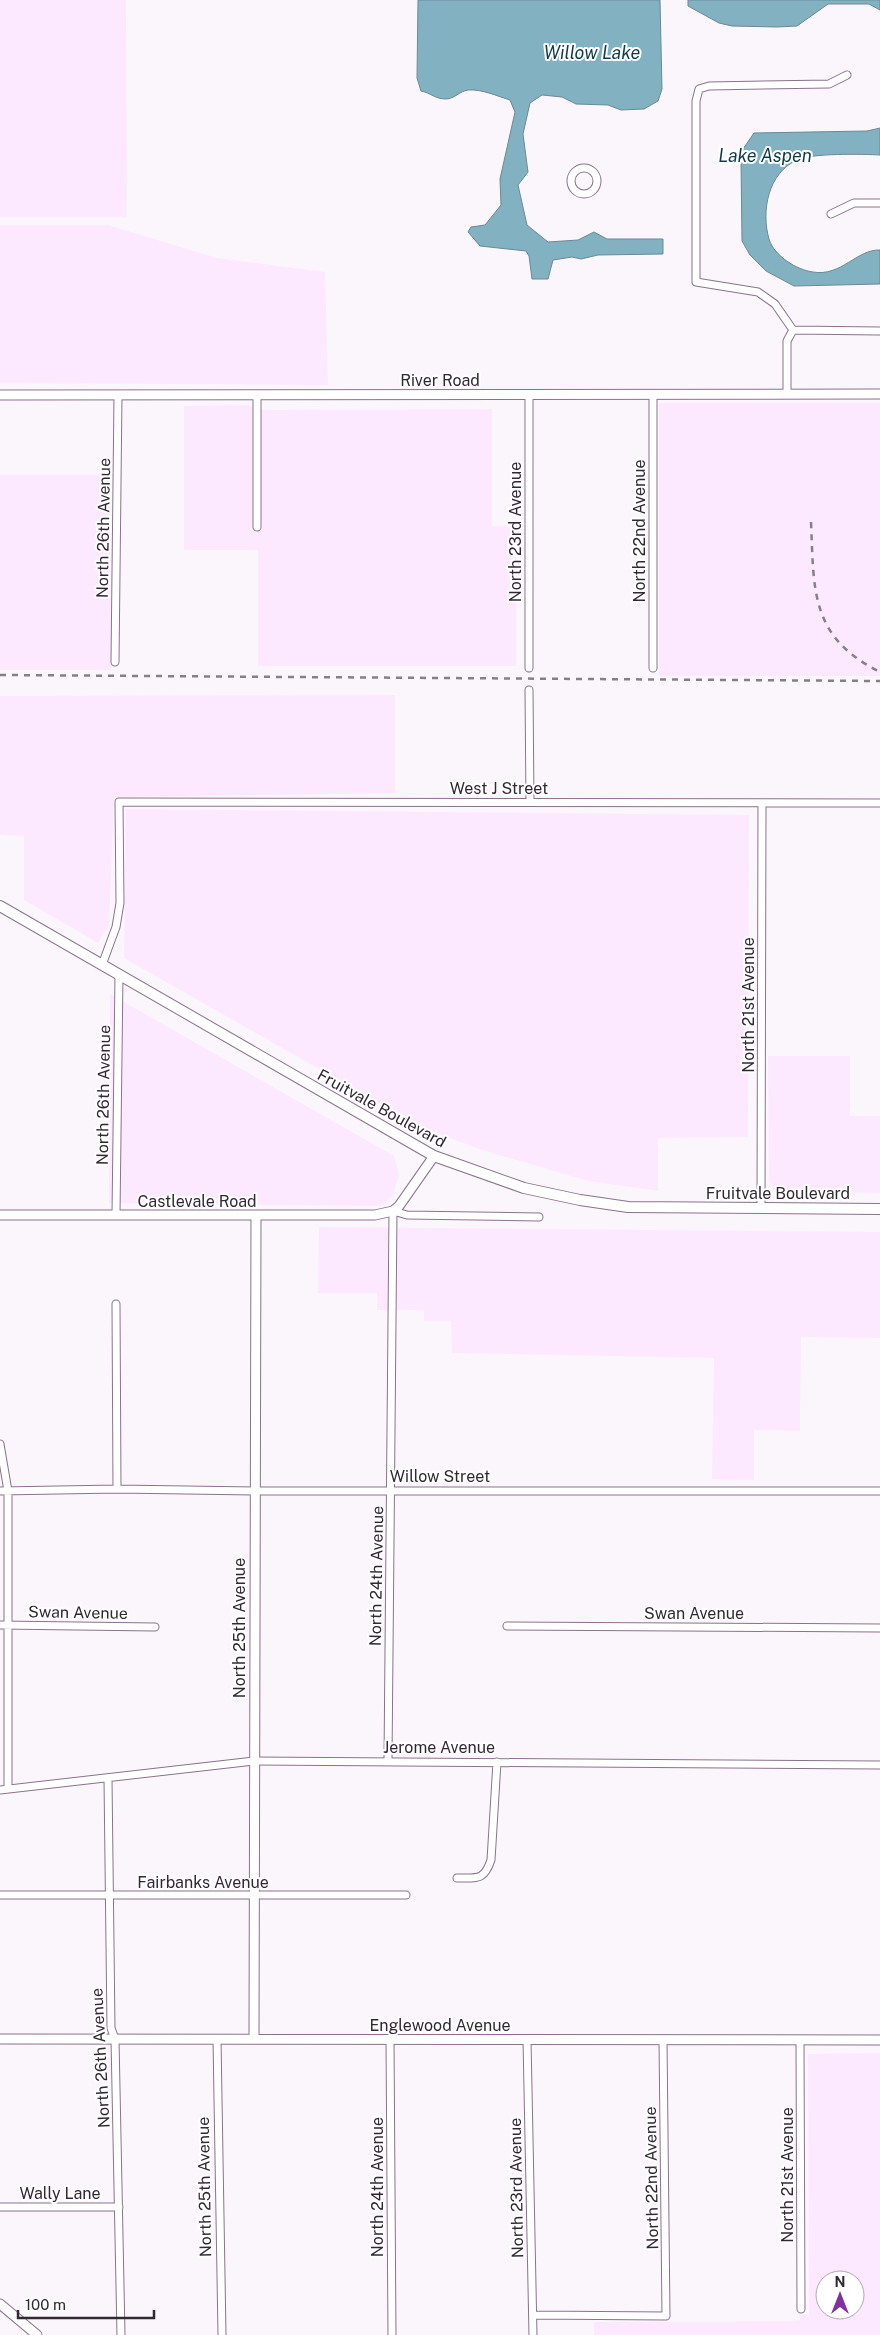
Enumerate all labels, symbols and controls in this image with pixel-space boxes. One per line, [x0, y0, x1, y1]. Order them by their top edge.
water label: Willow Lake [544, 42, 641, 63]
water label: Lake Aspen [718, 145, 812, 166]
street label: River Road [400, 371, 480, 390]
street label: North 26th Avenue [93, 458, 114, 598]
street label: North 22nd Avenue [630, 459, 649, 603]
street label: North 23rd Avenue [506, 462, 525, 602]
street label: West J Street [450, 779, 548, 798]
street label: North 21st Avenue [739, 937, 758, 1073]
street label: North 26th Avenue [93, 1025, 114, 1165]
street label: Fruitvale Boulevard [314, 1065, 449, 1152]
street label: Fruitvale Boulevard [706, 1184, 850, 1203]
street label: Castlevale Road [137, 1192, 257, 1211]
street label: Willow Street [390, 1467, 490, 1486]
street label: North 24th Avenue [366, 1506, 387, 1646]
street label: North 25th Avenue [230, 1558, 249, 1698]
street label: Swan Avenue [28, 1602, 128, 1623]
street label: Swan Avenue [644, 1604, 744, 1623]
street label: Jerome Avenue [383, 1738, 495, 1757]
street label: Fairbanks Avenue [137, 1873, 269, 1892]
street label: North 26th Avenue [87, 1987, 114, 2128]
street label: Englewood Avenue [369, 2016, 511, 2035]
street label: North 22nd Avenue [641, 2106, 662, 2250]
street label: North 21st Avenue [778, 2107, 797, 2243]
street label: North 25th Avenue [194, 2117, 215, 2257]
street label: North 24th Avenue [368, 2117, 387, 2257]
street label: North 23rd Avenue [506, 2118, 527, 2258]
street label: Wally Lane [19, 2184, 101, 2203]
north arrow [815, 2270, 865, 2320]
text: N [835, 2274, 845, 2290]
scale bar [18, 2288, 154, 2320]
text: 100 m [25, 2296, 66, 2313]

